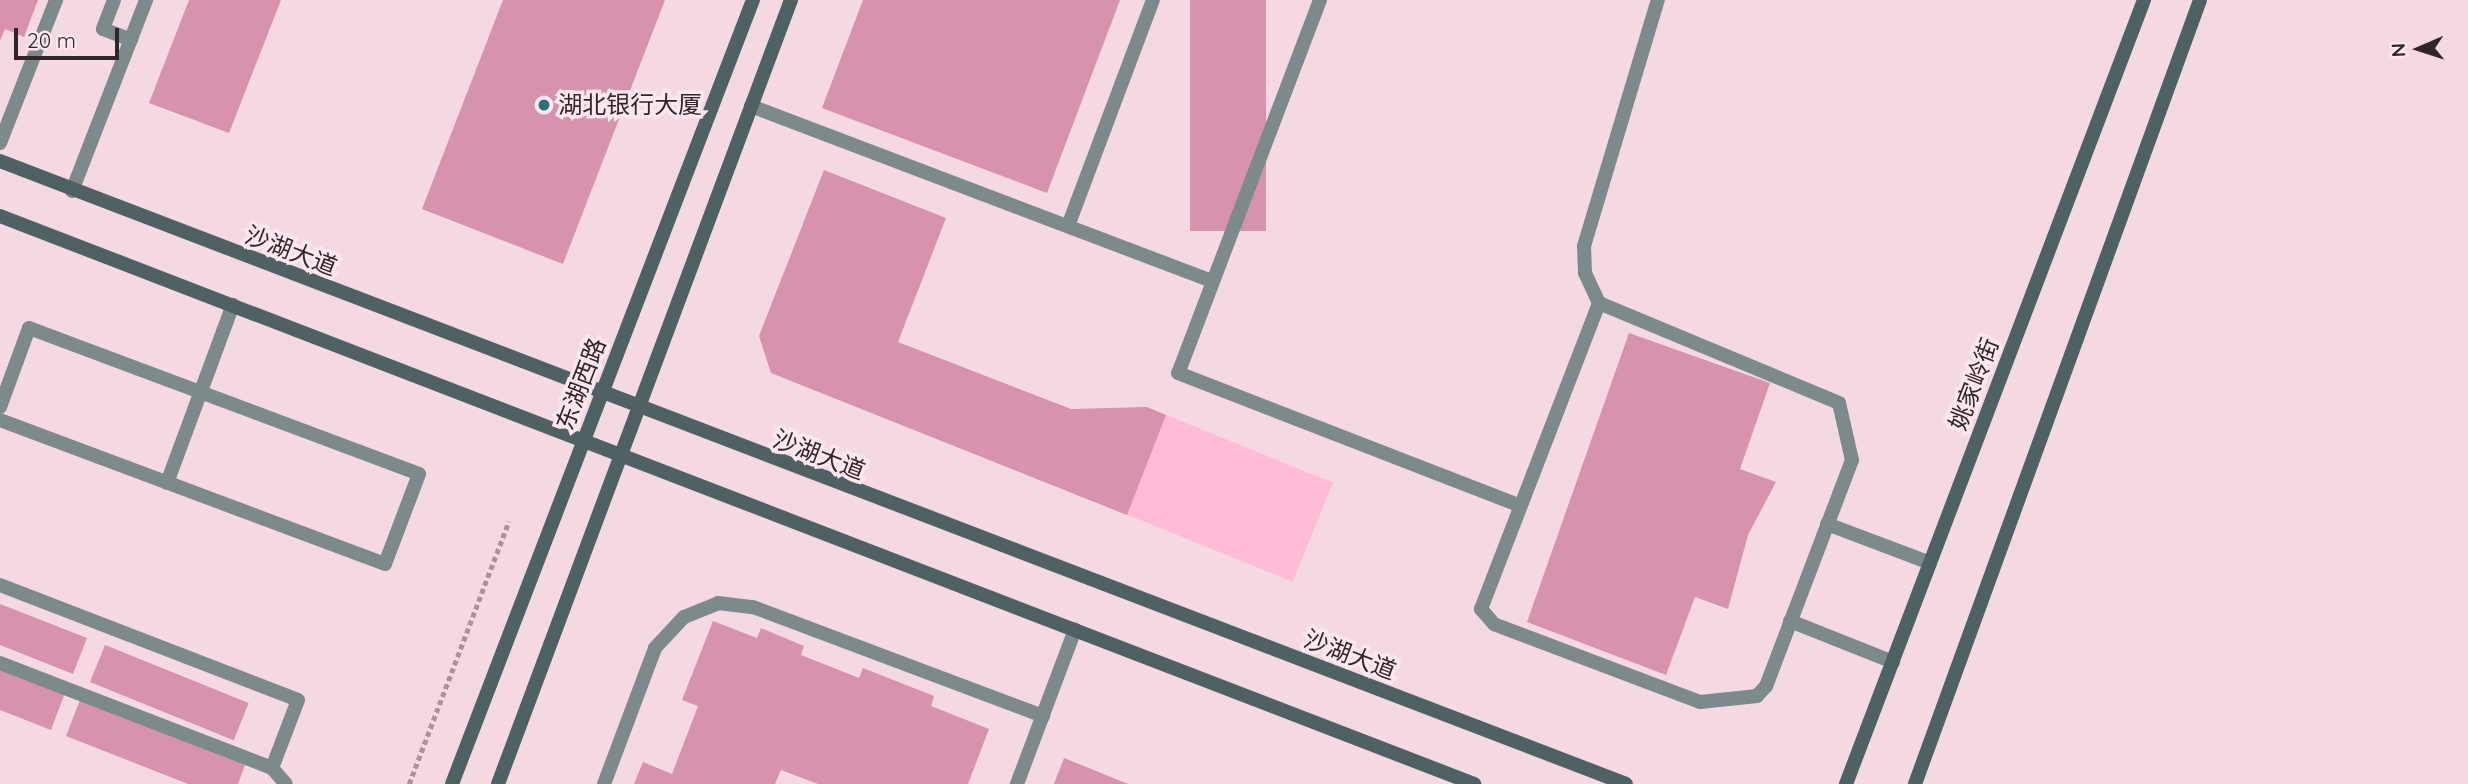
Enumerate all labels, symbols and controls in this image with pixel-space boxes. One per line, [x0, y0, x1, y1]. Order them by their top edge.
scale bar [18, 14, 122, 58]
north arrow [2384, 14, 2454, 84]
text: 20 m [27, 27, 76, 53]
text: N [2386, 42, 2410, 58]
place label: 湖北银行大厦 [558, 91, 702, 119]
marker: 湖北银行大厦 [536, 97, 552, 113]
street label: 沙湖大道 [241, 220, 341, 282]
street label: 东湖西路 [550, 334, 612, 434]
street label: 姚家岭街 [1943, 334, 2005, 434]
street label: 沙湖大道 [769, 424, 869, 486]
street label: 沙湖大道 [1300, 624, 1400, 686]

